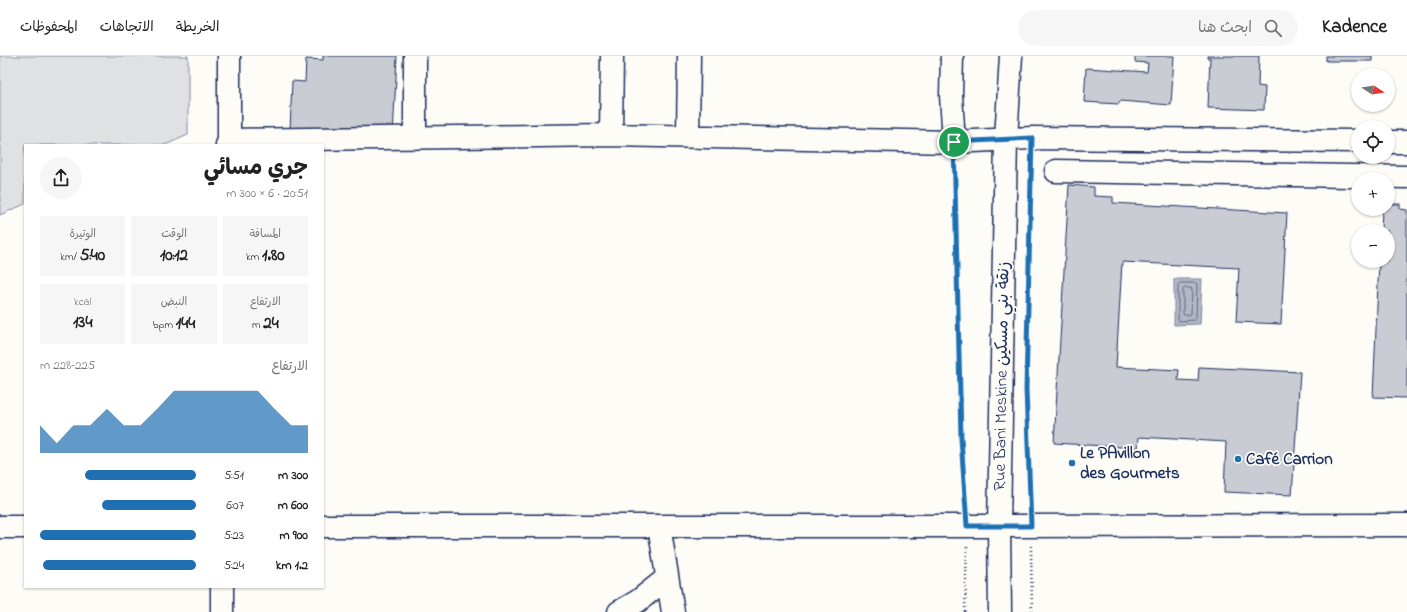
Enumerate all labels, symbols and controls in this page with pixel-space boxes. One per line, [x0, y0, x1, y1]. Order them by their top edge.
search box [1018, 10, 1298, 46]
text: Kadence [1322, 14, 1387, 41]
text: المحفوظات [20, 17, 78, 38]
text: الاتجاهات [100, 17, 154, 38]
text: الخريطة [176, 17, 219, 38]
text: ابحث هنا [1198, 17, 1252, 39]
icon: search [1262, 17, 1284, 39]
north arrow [1351, 68, 1395, 112]
map controls [1351, 68, 1395, 268]
button: locate [1351, 120, 1395, 164]
pin [937, 125, 971, 159]
icon: arrive [943, 131, 965, 153]
text: جري مسائي [204, 153, 308, 185]
button: share [40, 157, 82, 199]
button: + [1351, 172, 1395, 216]
text: 20:51 · 6 × 300 m [226, 184, 308, 203]
button: − [1351, 224, 1395, 268]
text: الوتيرة [69, 226, 96, 242]
text: الوقت [161, 226, 187, 242]
text: المسافة [250, 226, 281, 242]
text: 5:40 [80, 243, 105, 268]
text: 10:12 [160, 243, 188, 268]
text: 1.80 [262, 243, 285, 268]
text: /km [60, 249, 80, 265]
text: km [246, 249, 262, 265]
street label: Rue Bani Meskine زنقة بني مسكين [988, 261, 1017, 491]
text: kcal [74, 294, 91, 310]
text: النبض [161, 294, 187, 310]
text: الارتفاع [250, 294, 281, 310]
text: 134 [73, 310, 92, 335]
text: 144 [176, 311, 195, 336]
text: 24 [263, 311, 279, 336]
text: bpm [153, 317, 176, 333]
text: m [252, 317, 263, 333]
text: 225–228 m [40, 356, 95, 375]
text: الارتفاع [272, 357, 308, 376]
place label: Le PAvillon des Gourmets [1080, 441, 1180, 486]
place label: Café Carrion [1246, 447, 1333, 472]
marker: Café Carrion [1233, 454, 1243, 464]
marker: Le PAvillon des Gourmets [1067, 458, 1077, 468]
text: 5:51 [224, 466, 244, 485]
text: 300 m [278, 466, 308, 485]
text: 6:07 [226, 496, 244, 515]
text: 600 m [278, 496, 308, 515]
text: 5:23 [224, 526, 244, 545]
text: 900 m [280, 526, 308, 545]
text: 5:24 [224, 556, 244, 575]
text: 1.2 km [276, 556, 308, 575]

